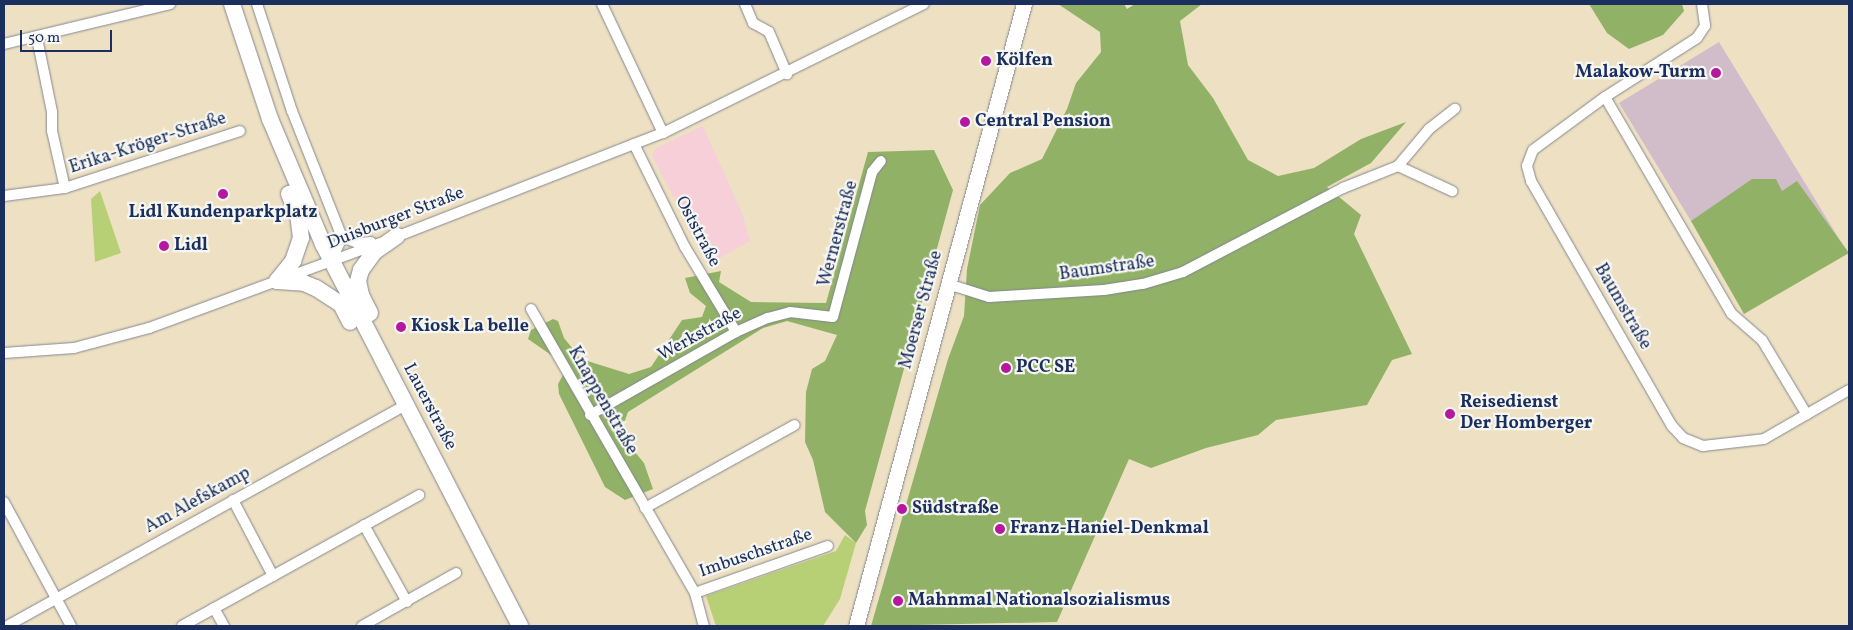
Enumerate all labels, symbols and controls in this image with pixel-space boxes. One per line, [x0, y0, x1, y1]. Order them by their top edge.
scale bar [22, 20, 115, 52]
text: 50 m [28, 28, 60, 49]
place label: Kölfen [996, 50, 1053, 72]
marker: Kölfen [980, 55, 992, 67]
place label: Malakow-Turm [1575, 62, 1706, 84]
marker: Malakow-Turm [1710, 67, 1722, 79]
street label: Erika-Kröger-Straße [67, 108, 229, 180]
place label: Central Pension [975, 111, 1111, 133]
marker: Central Pension [959, 116, 971, 128]
street label: Wernerstraße [814, 178, 864, 290]
street label: Duisburger Straße [325, 183, 467, 255]
marker: Lidl Kundenparkplatz [217, 188, 229, 200]
street label: Oststraße [669, 193, 725, 271]
place label: Lidl Kundenparkplatz [129, 202, 317, 224]
place label: Lidl [174, 235, 208, 257]
marker: Lidl [158, 240, 170, 252]
street label: Moerser Straße [896, 249, 948, 371]
street label: Baumstraße [1058, 252, 1156, 286]
street label: Baumstraße [1589, 260, 1655, 354]
street label: Werkstraße [654, 303, 746, 367]
place label: Kiosk La belle [411, 316, 529, 338]
marker: Kiosk La belle [395, 321, 407, 333]
street label: Knappenstraße [562, 343, 642, 459]
place label: PCC SE [1016, 357, 1075, 379]
street label: Lauerstraße [397, 360, 461, 454]
marker: PCC SE [1000, 362, 1012, 374]
place label: Reisedienst Der Homberger [1460, 393, 1592, 436]
marker: Reisedienst Der Homberger [1444, 408, 1456, 420]
street label: Am Alefskamp [141, 463, 255, 539]
place label: Südstraße [912, 498, 999, 520]
marker: Südstraße [896, 503, 908, 515]
place label: Franz-Haniel-Denkmal [1010, 518, 1209, 540]
marker: Franz-Haniel-Denkmal [994, 523, 1006, 535]
street label: Imbuschstraße [697, 525, 815, 583]
place label: Mahnmal Nationalsozialismus [908, 590, 1170, 612]
marker: Mahnmal Nationalsozialismus [892, 595, 904, 607]

